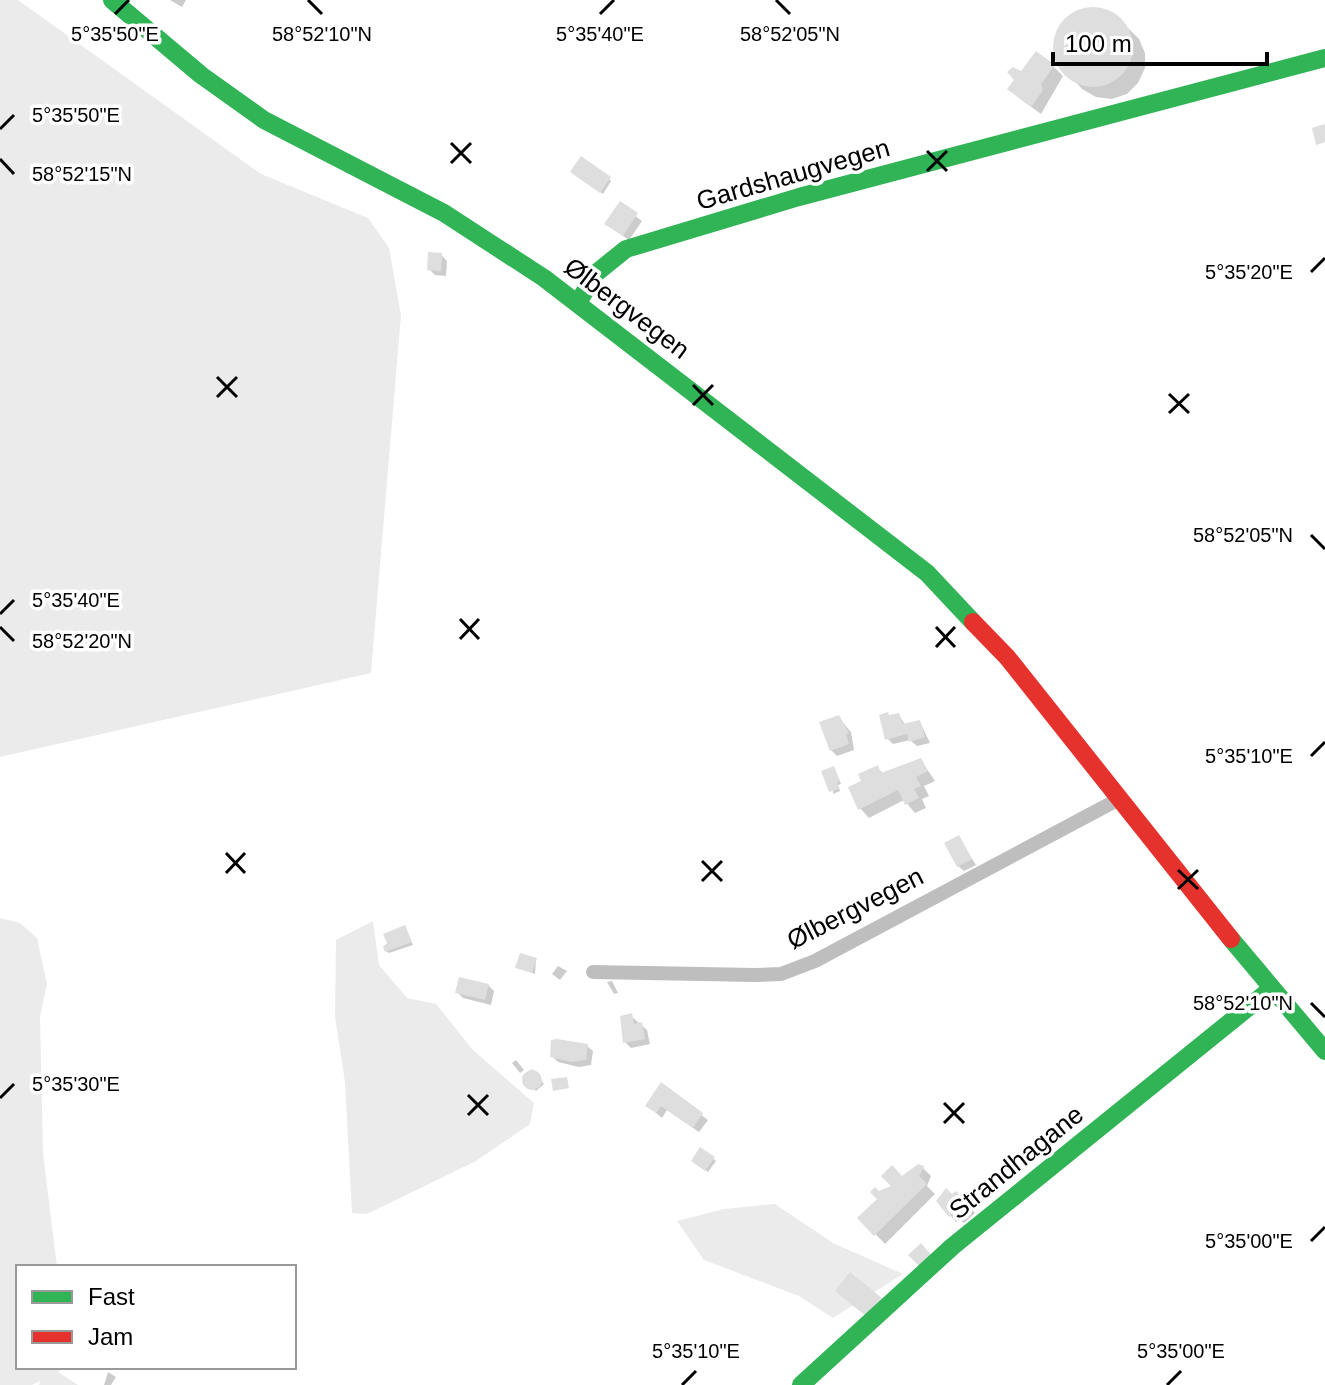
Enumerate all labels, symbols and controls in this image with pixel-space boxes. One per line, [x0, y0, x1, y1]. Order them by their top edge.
scale bar [1053, 16, 1267, 66]
text: 5°35'50"E [71, 23, 159, 45]
text: 58°52'10"N [272, 23, 372, 45]
text: 5°35'40"E [556, 23, 644, 45]
text: 58°52'05"N [740, 23, 840, 45]
text: 100 m [1065, 30, 1132, 57]
text: 5°35'50"E [32, 104, 120, 126]
street label: Gardshaugvegen [693, 132, 893, 216]
text: 58°52'15"N [32, 163, 132, 185]
street label: Ølbergvegen [559, 251, 695, 365]
text: 5°35'20"E [1205, 261, 1293, 283]
text: 58°52'05"N [1193, 524, 1293, 546]
text: 5°35'40"E [32, 589, 120, 611]
text: 58°52'20"N [32, 630, 132, 652]
text: 5°35'10"E [1205, 745, 1293, 767]
street label: Ølbergvegen [782, 861, 928, 955]
text: 58°52'10"N [1193, 992, 1293, 1014]
text: 5°35'30"E [32, 1073, 120, 1095]
street label: Strandhagane [943, 1099, 1089, 1225]
text: 5°35'00"E [1205, 1230, 1293, 1252]
legend [16, 1265, 296, 1369]
text: Fast [88, 1283, 135, 1310]
text: Jam [88, 1323, 133, 1350]
text: 5°35'10"E [652, 1340, 740, 1362]
text: 5°35'00"E [1137, 1340, 1225, 1362]

